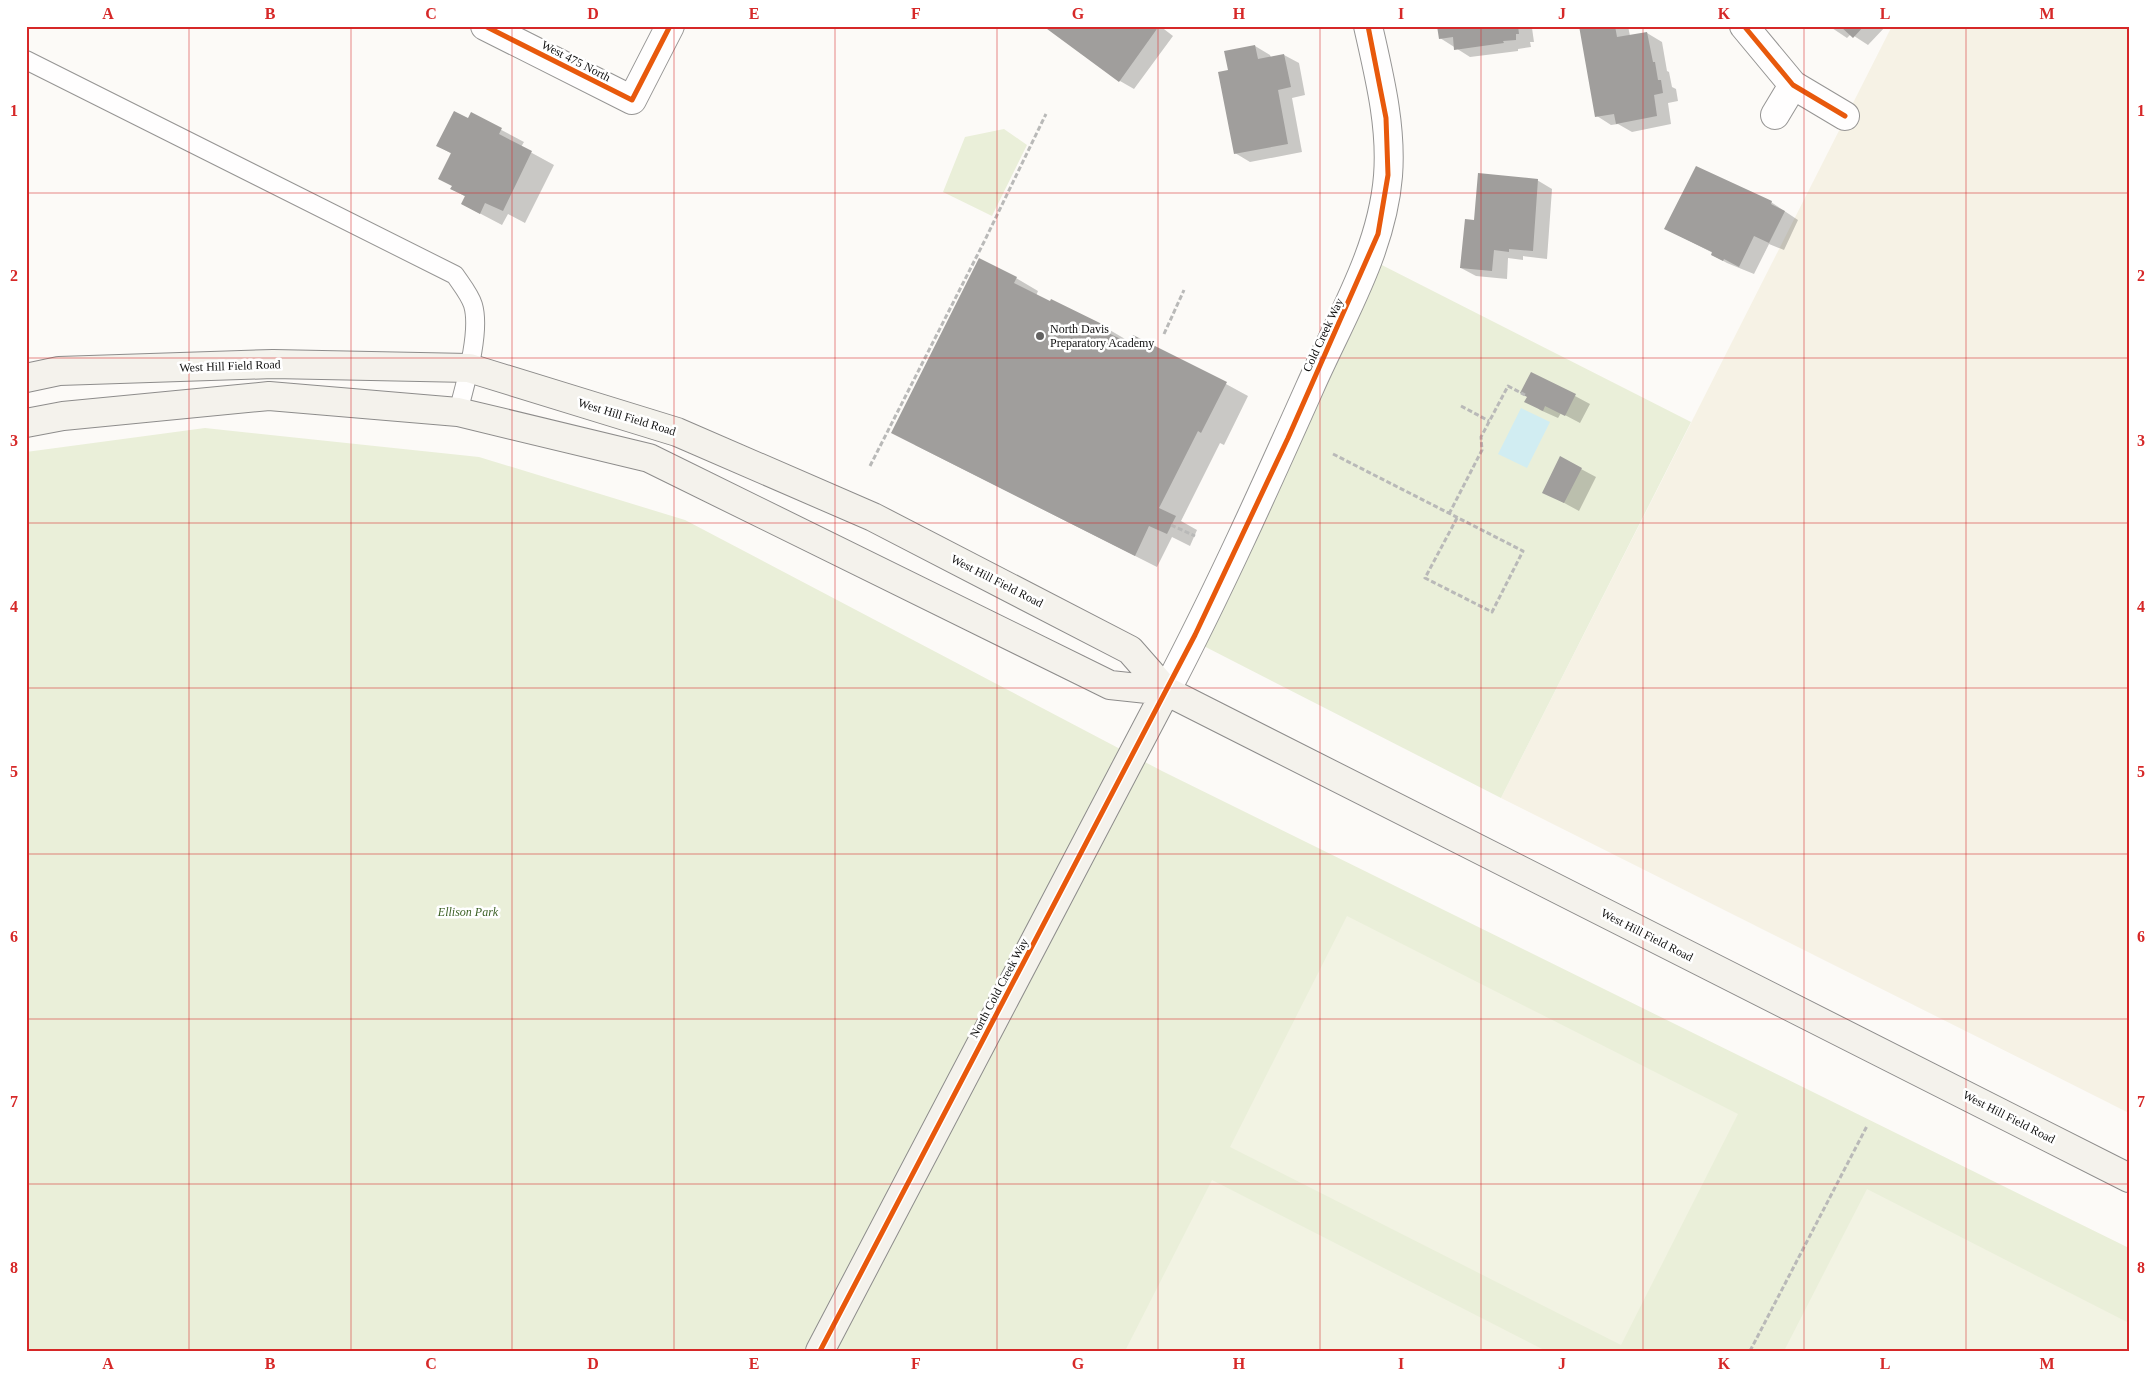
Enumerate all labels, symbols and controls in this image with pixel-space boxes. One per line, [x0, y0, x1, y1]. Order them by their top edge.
text: A [102, 5, 114, 22]
text: B [265, 5, 276, 22]
text: C [425, 5, 437, 22]
text: D [587, 5, 599, 22]
text: E [749, 5, 759, 22]
text: F [911, 5, 921, 22]
text: G [1072, 5, 1085, 22]
text: H [1233, 5, 1246, 22]
text: I [1398, 5, 1404, 22]
text: J [1558, 5, 1566, 22]
text: K [1718, 5, 1731, 22]
text: L [1880, 5, 1890, 22]
text: M [2039, 5, 2055, 22]
street label: West 475 North [539, 38, 613, 84]
text: 1 [10, 102, 18, 119]
text: 1 [2137, 102, 2145, 119]
text: 2 [10, 267, 18, 284]
text: 2 [2137, 267, 2145, 284]
street label: Cold Creek Way [1300, 296, 1346, 374]
place label: North Davis Preparatory Academy [1050, 322, 1154, 350]
marker: North Davis Preparatory Academy [1034, 330, 1046, 342]
street label: West Hill Field Road [179, 357, 281, 375]
street label: West Hill Field Road [576, 395, 678, 439]
text: 3 [10, 432, 18, 449]
text: 3 [2137, 432, 2145, 449]
street label: West Hill Field Road [949, 552, 1045, 610]
text: 4 [10, 598, 18, 615]
text: 4 [2137, 598, 2145, 615]
text: 5 [10, 763, 18, 780]
text: 5 [2137, 763, 2145, 780]
park label: Ellison Park [437, 905, 499, 919]
street label: West Hill Field Road [1599, 906, 1695, 964]
text: 6 [10, 928, 18, 945]
text: 6 [2137, 928, 2145, 945]
street label: North Cold Creek Way [967, 936, 1031, 1040]
street label: West Hill Field Road [1961, 1088, 2057, 1146]
text: 7 [10, 1093, 18, 1110]
text: 7 [2137, 1093, 2145, 1110]
text: 8 [10, 1259, 18, 1276]
text: 8 [2137, 1259, 2145, 1276]
text: A [102, 1355, 114, 1372]
text: B [265, 1355, 276, 1372]
text: C [425, 1355, 437, 1372]
text: D [587, 1355, 599, 1372]
text: E [749, 1355, 759, 1372]
text: F [911, 1355, 921, 1372]
text: G [1072, 1355, 1085, 1372]
text: H [1233, 1355, 1246, 1372]
text: I [1398, 1355, 1404, 1372]
text: J [1558, 1355, 1566, 1372]
text: K [1718, 1355, 1731, 1372]
text: L [1880, 1355, 1890, 1372]
text: M [2039, 1355, 2055, 1372]

